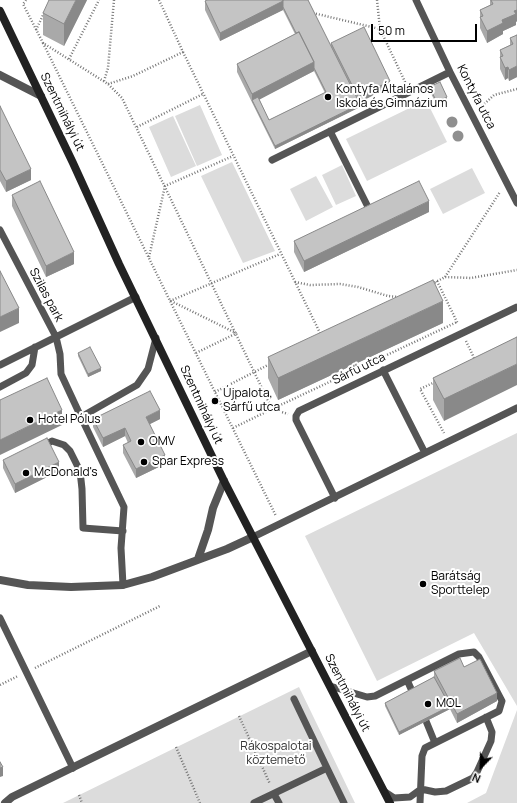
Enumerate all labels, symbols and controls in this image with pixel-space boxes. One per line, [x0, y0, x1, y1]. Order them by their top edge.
scale bar [373, 16, 479, 42]
text: 50 m [378, 22, 405, 39]
street label: Kontyfa utca [454, 62, 498, 132]
street label: Szentmihályi út [37, 71, 87, 153]
place label: Kontyfa Általános Iskola és Gimnázium [336, 83, 447, 111]
marker: Kontyfa Általános Iskola és Gimnázium [323, 92, 333, 102]
street label: Szilas park [26, 266, 66, 324]
street label: Sárfű utca [330, 350, 388, 388]
street label: Szentmihályi út [176, 363, 226, 447]
place label: Újpalota, Sárfű utca [223, 387, 280, 415]
marker: Újpalota, Sárfű utca [210, 396, 220, 406]
place label: Hotel Pólus [38, 413, 101, 427]
marker: Hotel Pólus [25, 415, 35, 425]
place label: OMV [149, 435, 175, 449]
marker: OMV [136, 437, 146, 447]
place label: Spar Express [152, 455, 224, 469]
marker: Spar Express [139, 457, 149, 467]
place label: McDonald's [34, 466, 97, 480]
marker: McDonald's [21, 468, 31, 478]
place label: Barátság Sporttelep [431, 570, 490, 598]
marker: Barátság Sporttelep [418, 579, 428, 589]
street label: Szentmihályi út [321, 652, 373, 734]
place label: MOL [436, 697, 461, 711]
marker: MOL [423, 699, 433, 709]
park label: Rákospalotai köztemető [240, 740, 312, 768]
north arrow [461, 747, 501, 787]
text: N [470, 770, 483, 787]

